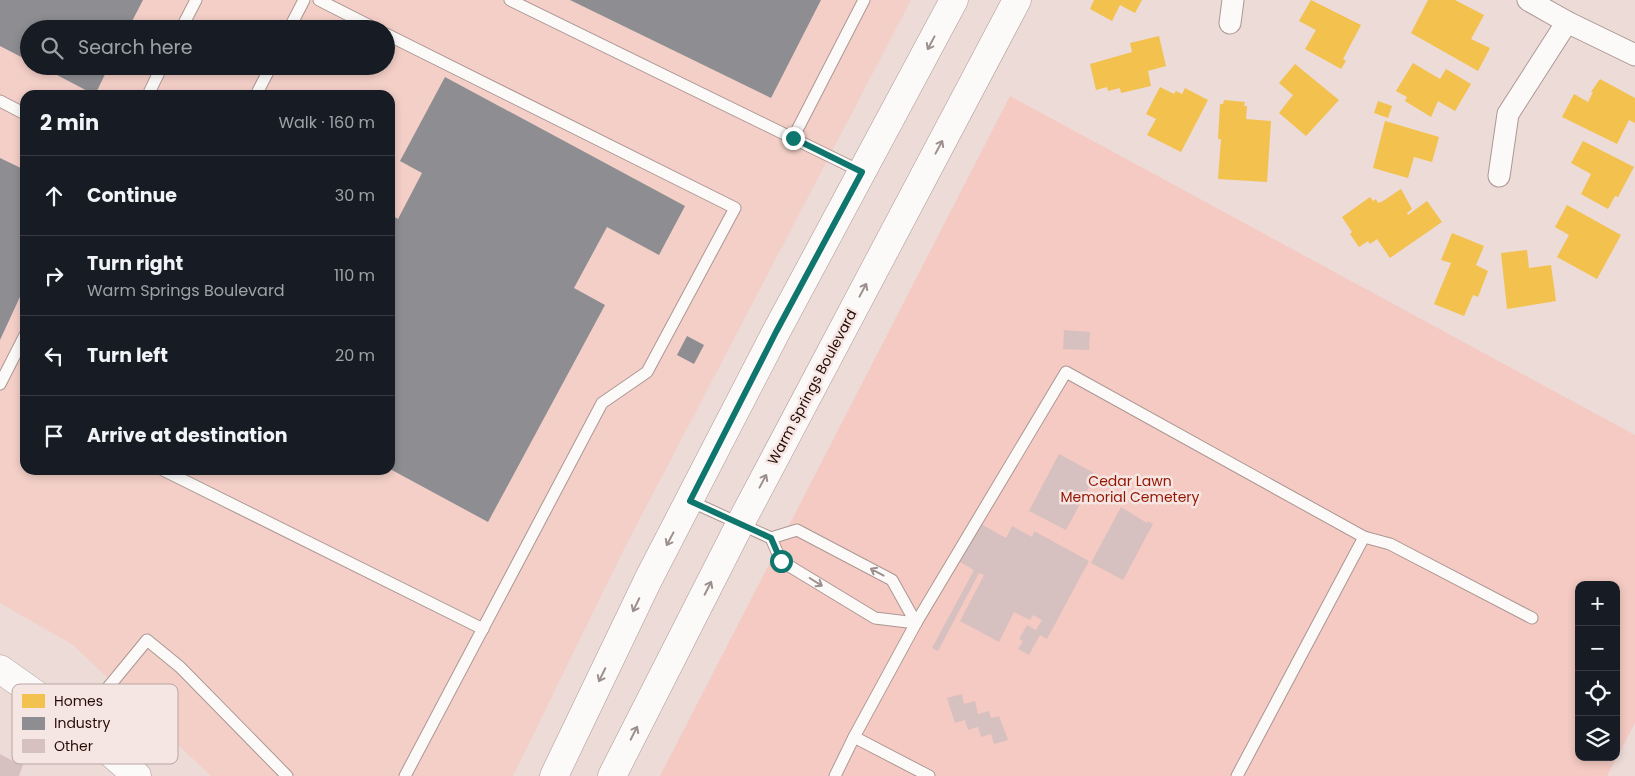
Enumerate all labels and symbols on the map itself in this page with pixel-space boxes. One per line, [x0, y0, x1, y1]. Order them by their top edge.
one-way arrow [926, 35, 935, 50]
route end [782, 127, 805, 150]
one-way arrow [934, 139, 944, 154]
one-way arrow [858, 283, 868, 298]
street label: Warm Springs Boulevard [763, 306, 861, 468]
park label: Cedar Lawn Memorial Cemetery [1061, 471, 1200, 507]
one-way arrow [758, 473, 768, 488]
one-way arrow [665, 532, 675, 547]
route start [770, 550, 793, 573]
one-way arrow [869, 567, 884, 577]
one-way arrow [809, 577, 823, 588]
one-way arrow [704, 581, 713, 596]
one-way arrow [631, 597, 641, 612]
one-way arrow [597, 668, 607, 683]
legend [12, 684, 178, 764]
text: Homes [54, 691, 103, 711]
text: Industry [54, 713, 110, 733]
one-way arrow [629, 725, 639, 740]
text: Other [54, 736, 93, 756]

